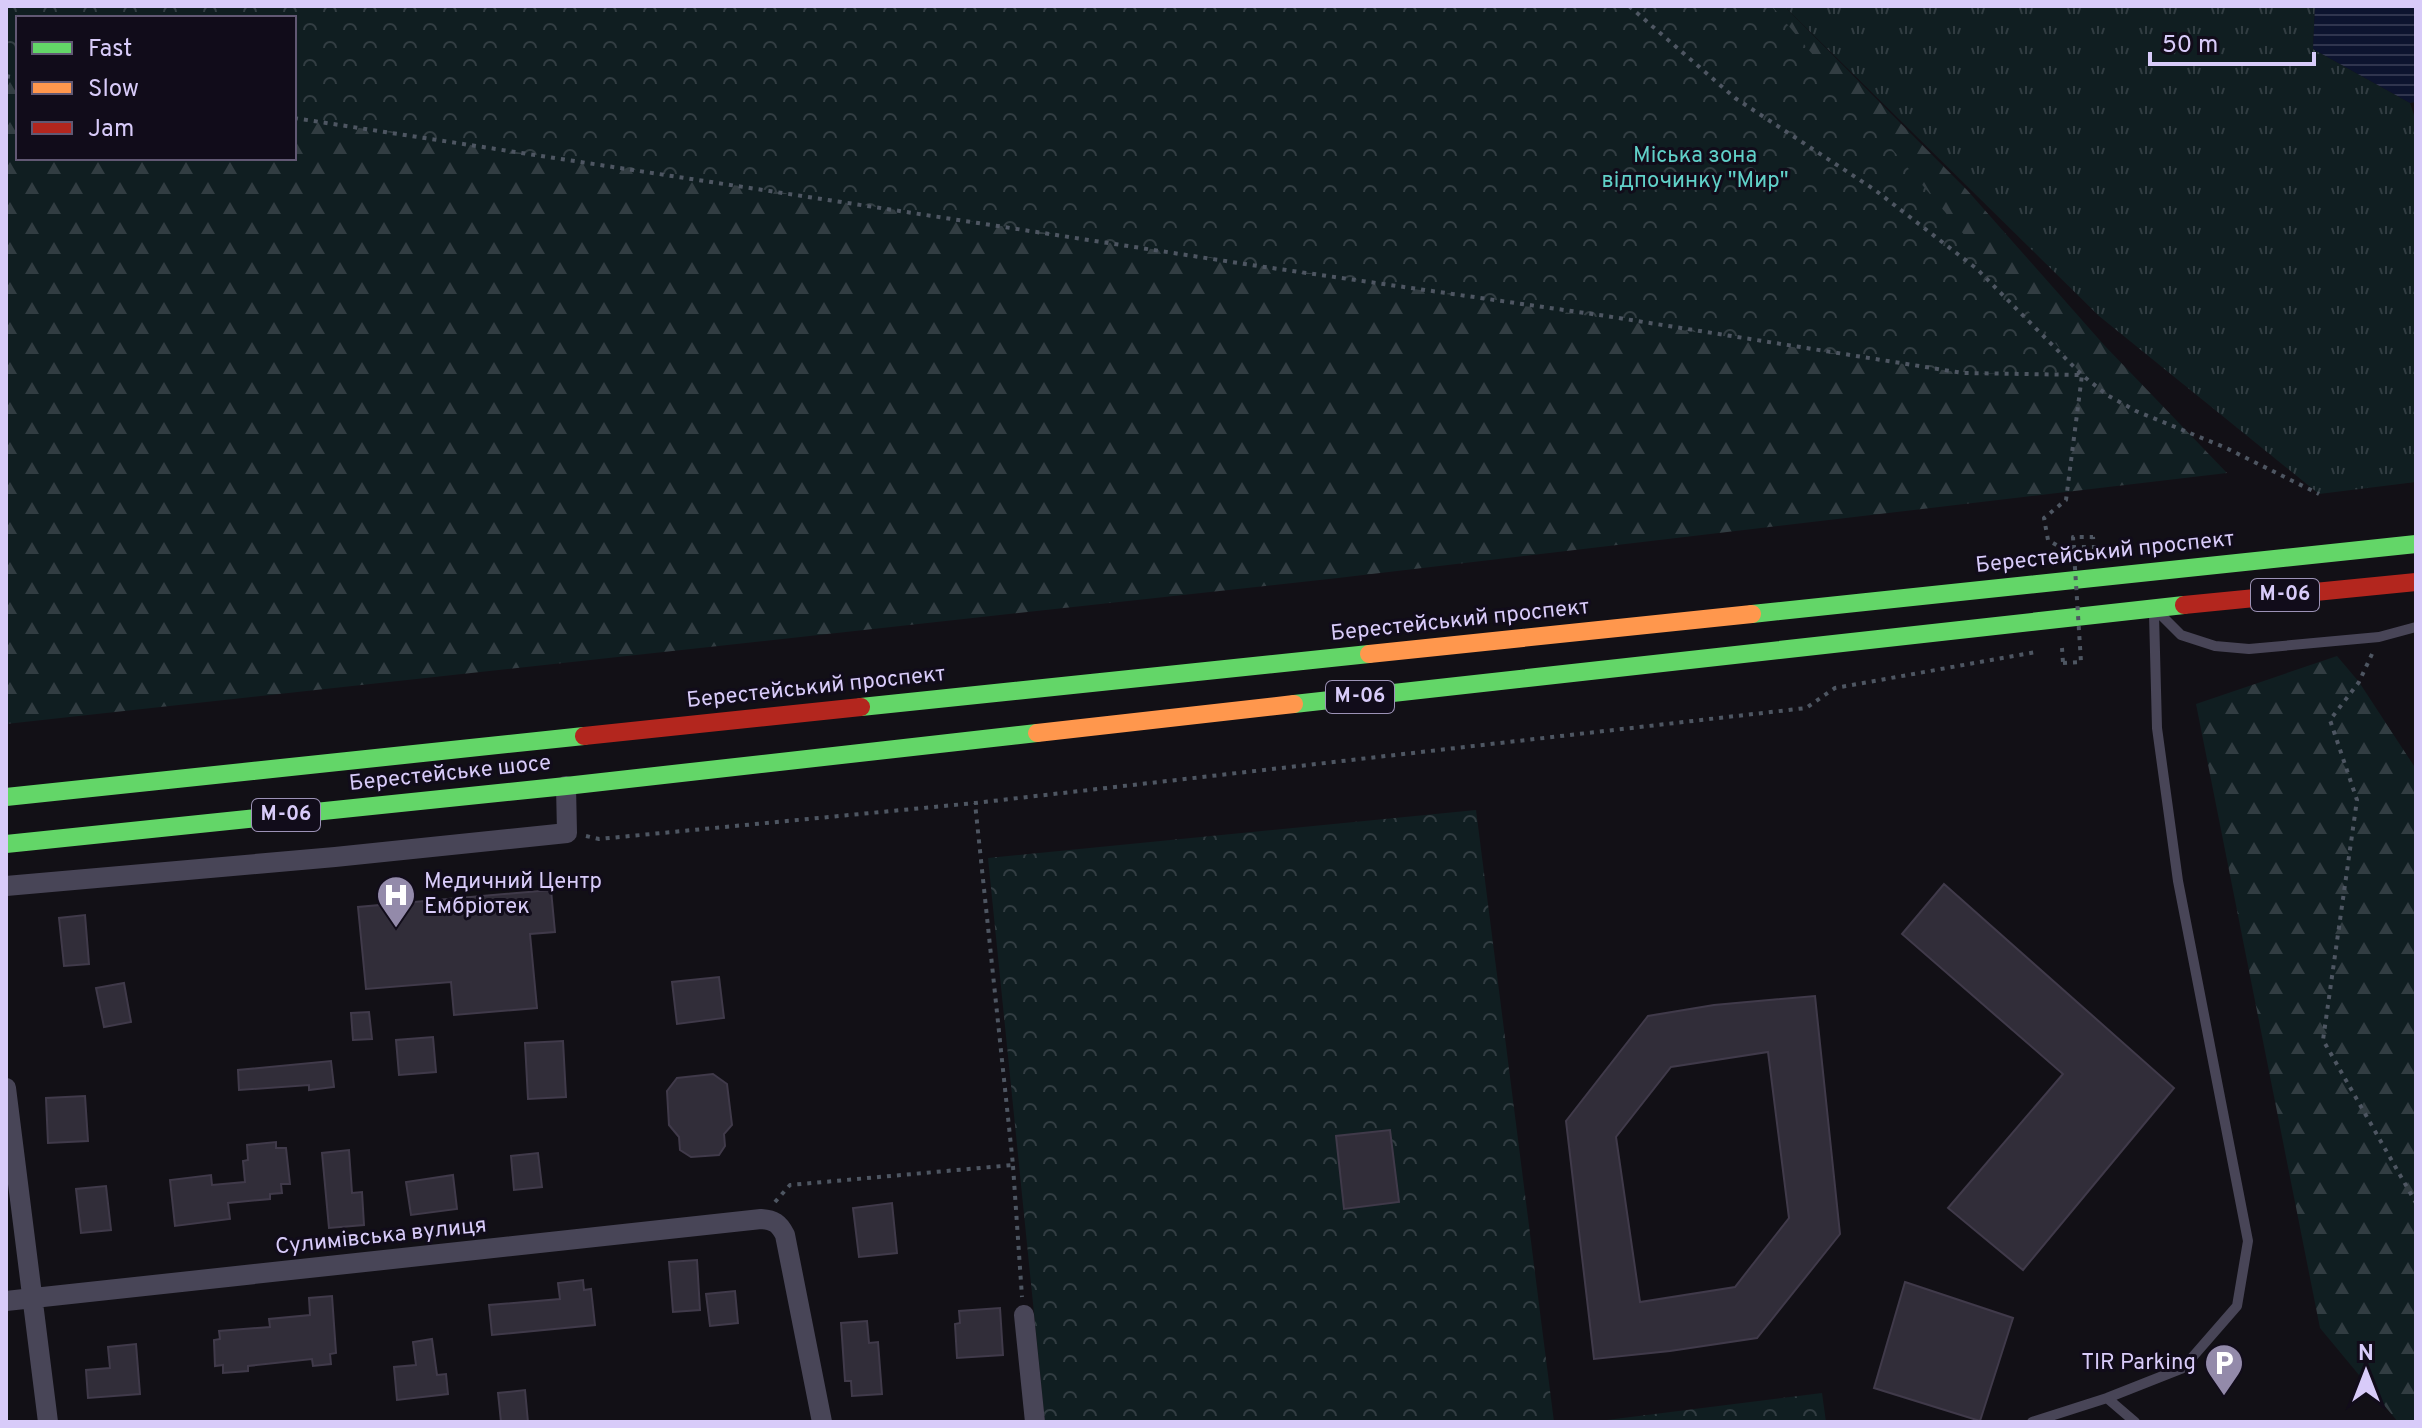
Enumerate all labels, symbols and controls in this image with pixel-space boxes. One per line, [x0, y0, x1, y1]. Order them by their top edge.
legend [16, 16, 296, 160]
scale bar [2150, 16, 2314, 66]
text: 50 m [2162, 31, 2218, 61]
text: Fast [88, 35, 132, 65]
text: Slow [88, 75, 139, 105]
text: Jam [88, 115, 134, 145]
park label: Міська зона відпочинку "Мир" [1601, 143, 1789, 195]
street label: Берестейський проспект [1974, 526, 2236, 580]
road number: М-06 [2251, 579, 2319, 611]
street label: Берестейський проспект [1329, 594, 1591, 648]
street label: Берестейський проспект [685, 661, 947, 715]
road number: М-06 [1326, 681, 1394, 713]
street label: Берестейське шосе [348, 750, 552, 798]
road number: М-06 [252, 799, 320, 831]
place label: Медичний Центр Ембріотек [424, 869, 602, 921]
hospital icon: Медичний Центр Ембріотек [375, 874, 417, 929]
street label: Сулимівська вулиця [274, 1212, 488, 1262]
north arrow [2326, 1332, 2406, 1412]
text: N [2358, 1341, 2374, 1368]
parking icon: TIR Parking [2203, 1342, 2245, 1397]
place label: TIR Parking [2081, 1350, 2196, 1377]

